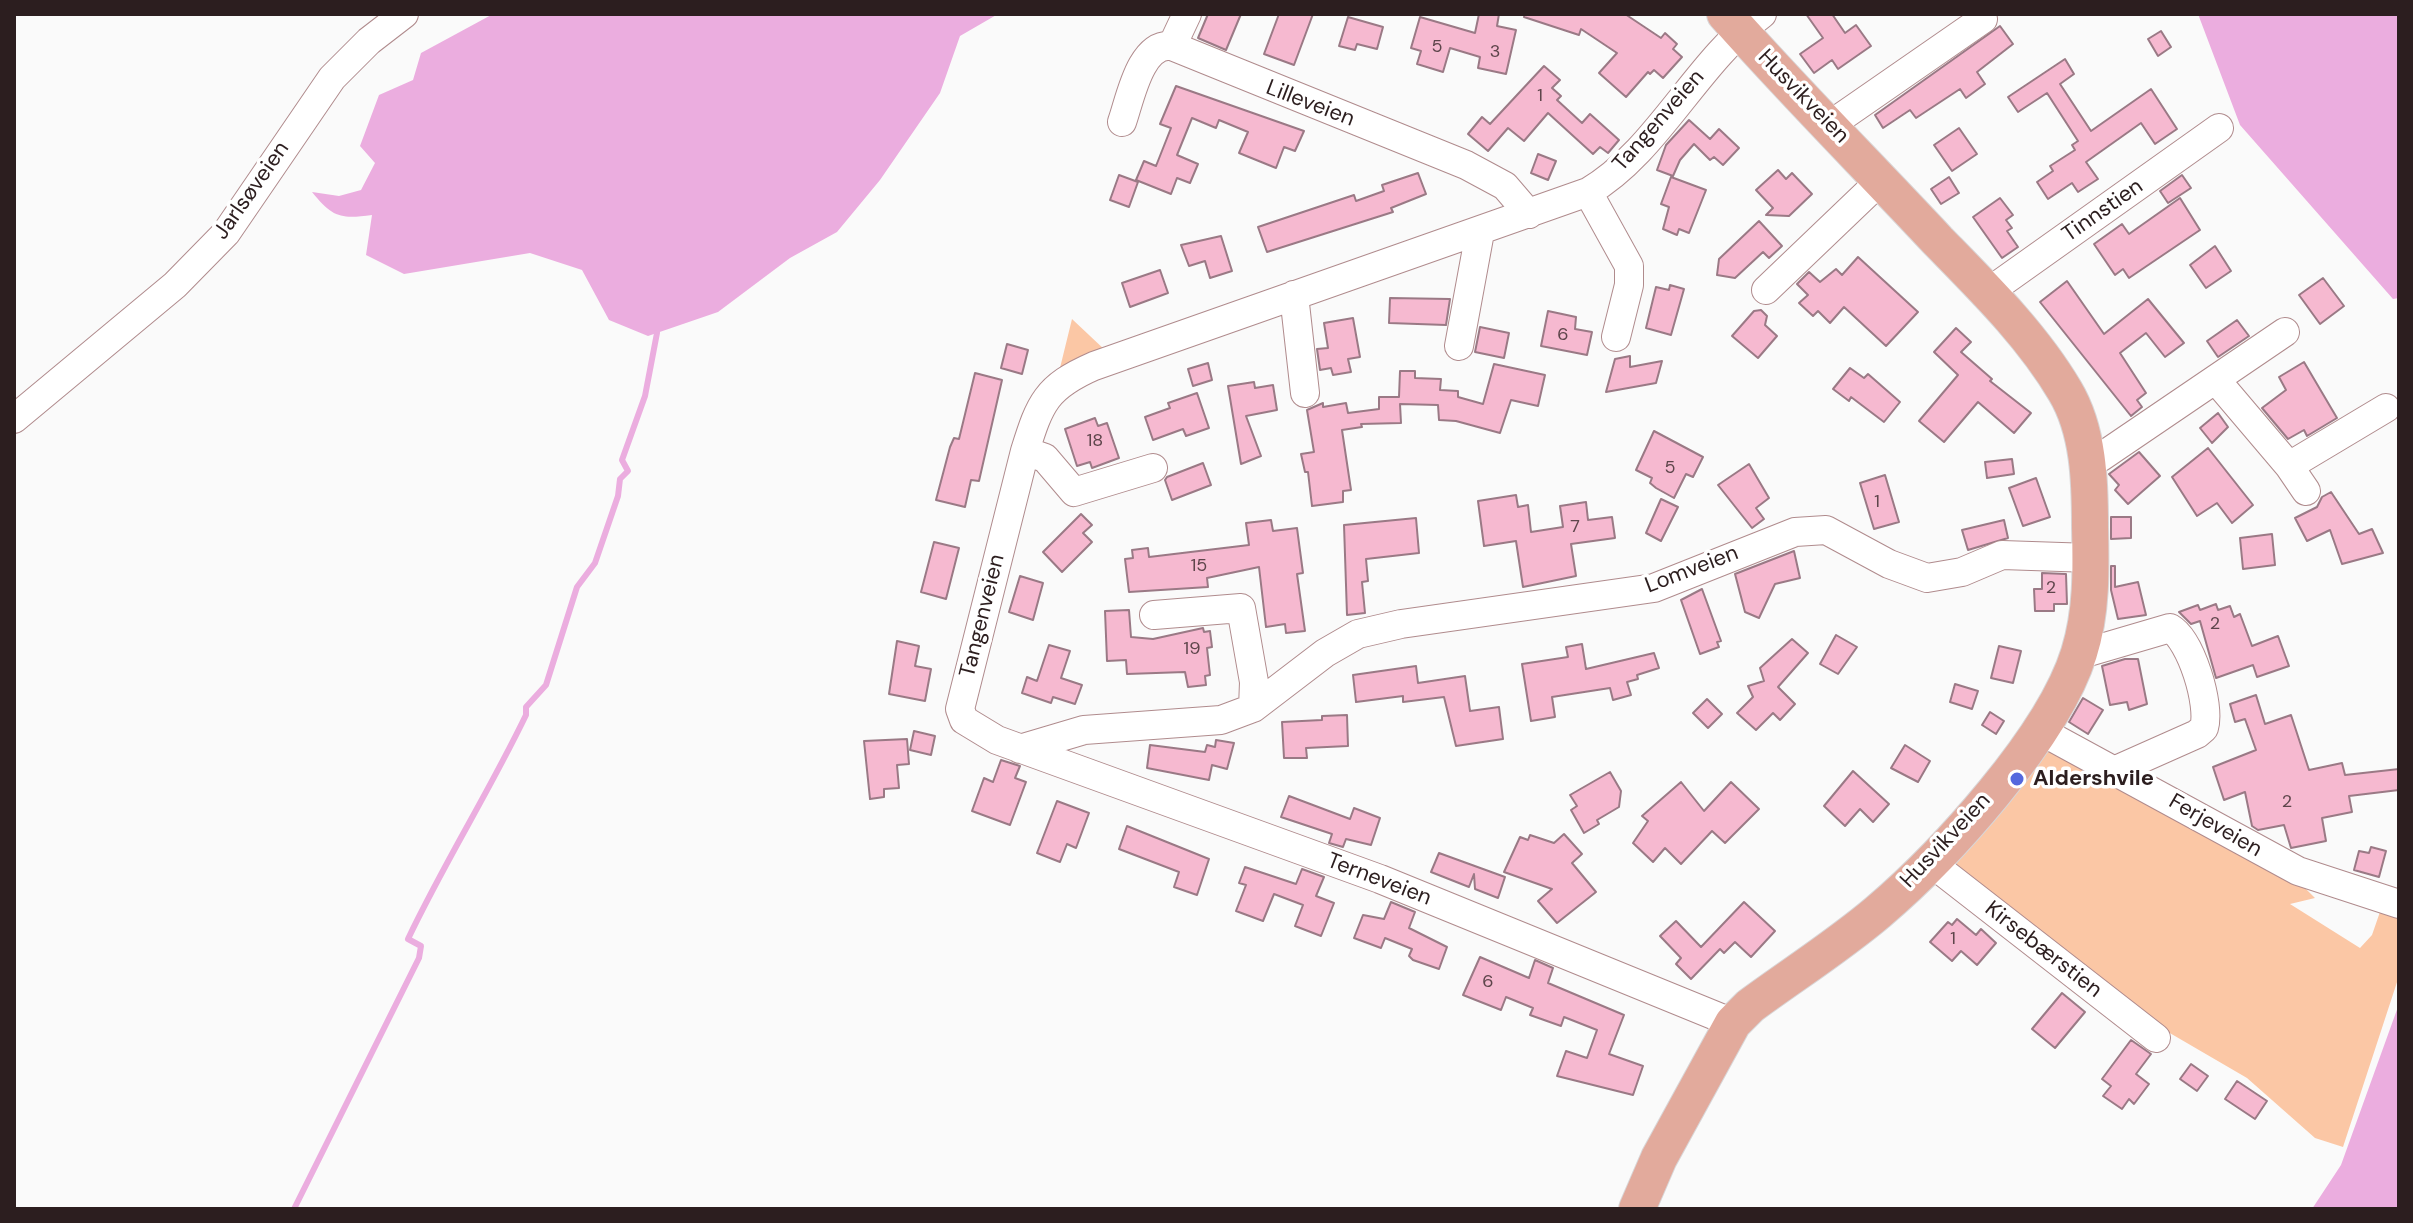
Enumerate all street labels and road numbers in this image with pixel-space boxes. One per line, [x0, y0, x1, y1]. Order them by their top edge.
street label: Husvikveien [1752, 45, 1854, 149]
street label: Tangenveien [1608, 65, 1710, 177]
street label: Lilleveien [1262, 75, 1358, 133]
street label: Jarlsøveien [209, 137, 295, 245]
street label: Tinnstien [2058, 174, 2148, 248]
street label: Lomveien [1642, 540, 1742, 600]
street label: Tangenveien [955, 552, 1011, 680]
street label: Husvikveien [1895, 788, 1997, 894]
street label: Ferjeveien [2164, 789, 2266, 863]
street label: Terneveien [1323, 848, 1435, 912]
street label: Kirsebærstien [1979, 896, 2107, 1004]

